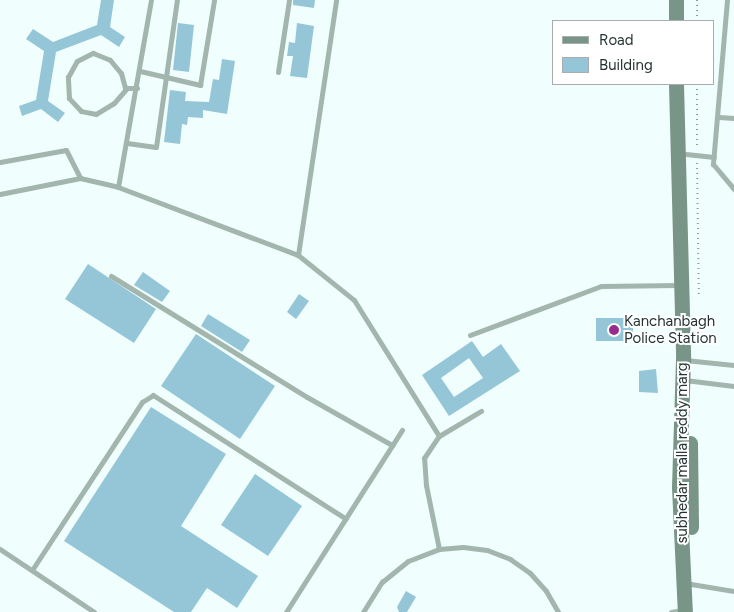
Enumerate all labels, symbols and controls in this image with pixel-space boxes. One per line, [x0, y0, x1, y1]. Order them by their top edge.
legend [552, 20, 714, 85]
text: Road [599, 31, 634, 49]
text: Building [599, 56, 653, 74]
place label: Kanchanbagh Police Station [624, 312, 717, 347]
marker: Kanchanbagh Police Station [608, 324, 620, 336]
street label: subhedar malla reddy marg [674, 362, 692, 544]

